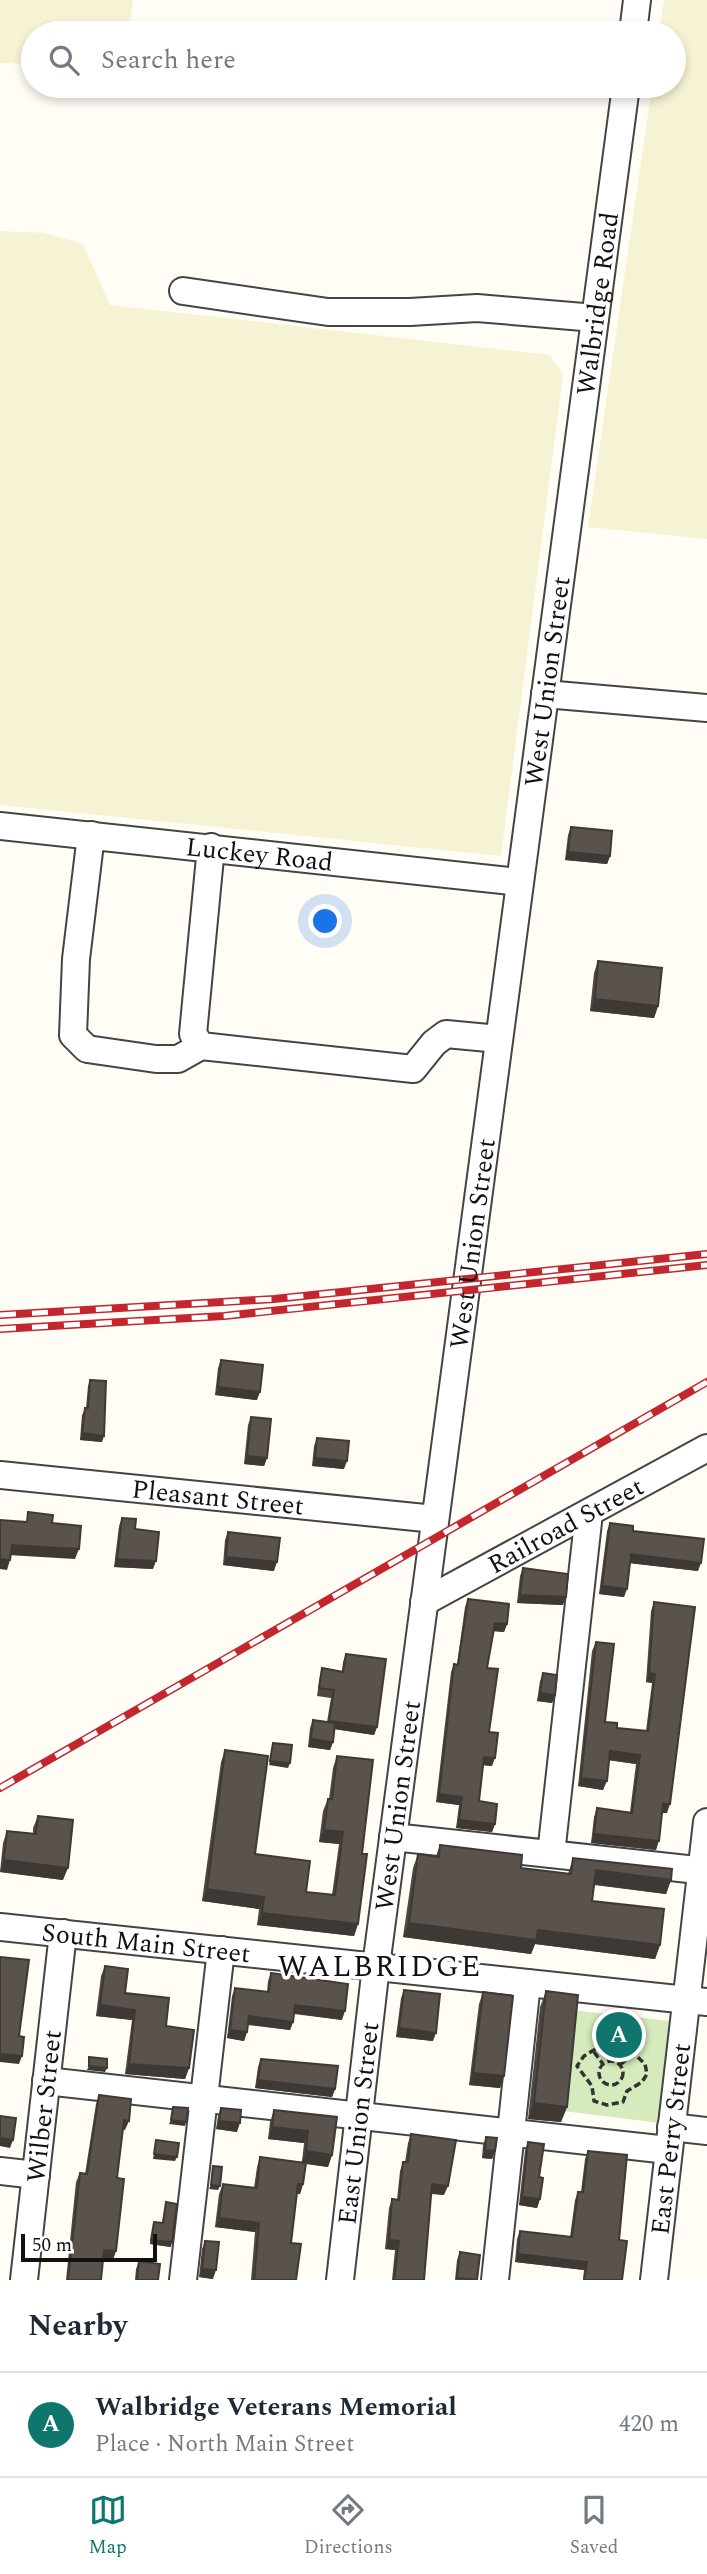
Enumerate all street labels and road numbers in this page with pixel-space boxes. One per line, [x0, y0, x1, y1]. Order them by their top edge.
street label: Walbridge Road [566, 210, 630, 398]
street label: West Union Street [514, 574, 582, 789]
street label: Luckey Road [184, 827, 335, 883]
street label: West Union Street [439, 1136, 507, 1351]
street label: Railroad Street [481, 1467, 651, 1585]
street label: Pleasant Street [130, 1469, 306, 1527]
street label: West Union Street [365, 1698, 432, 1913]
street label: South Main Street [40, 1913, 252, 1974]
street label: East Union Street [328, 2020, 390, 2227]
street label: Wilber Street [16, 2028, 73, 2185]
street label: East Perry Street [640, 2041, 702, 2237]

